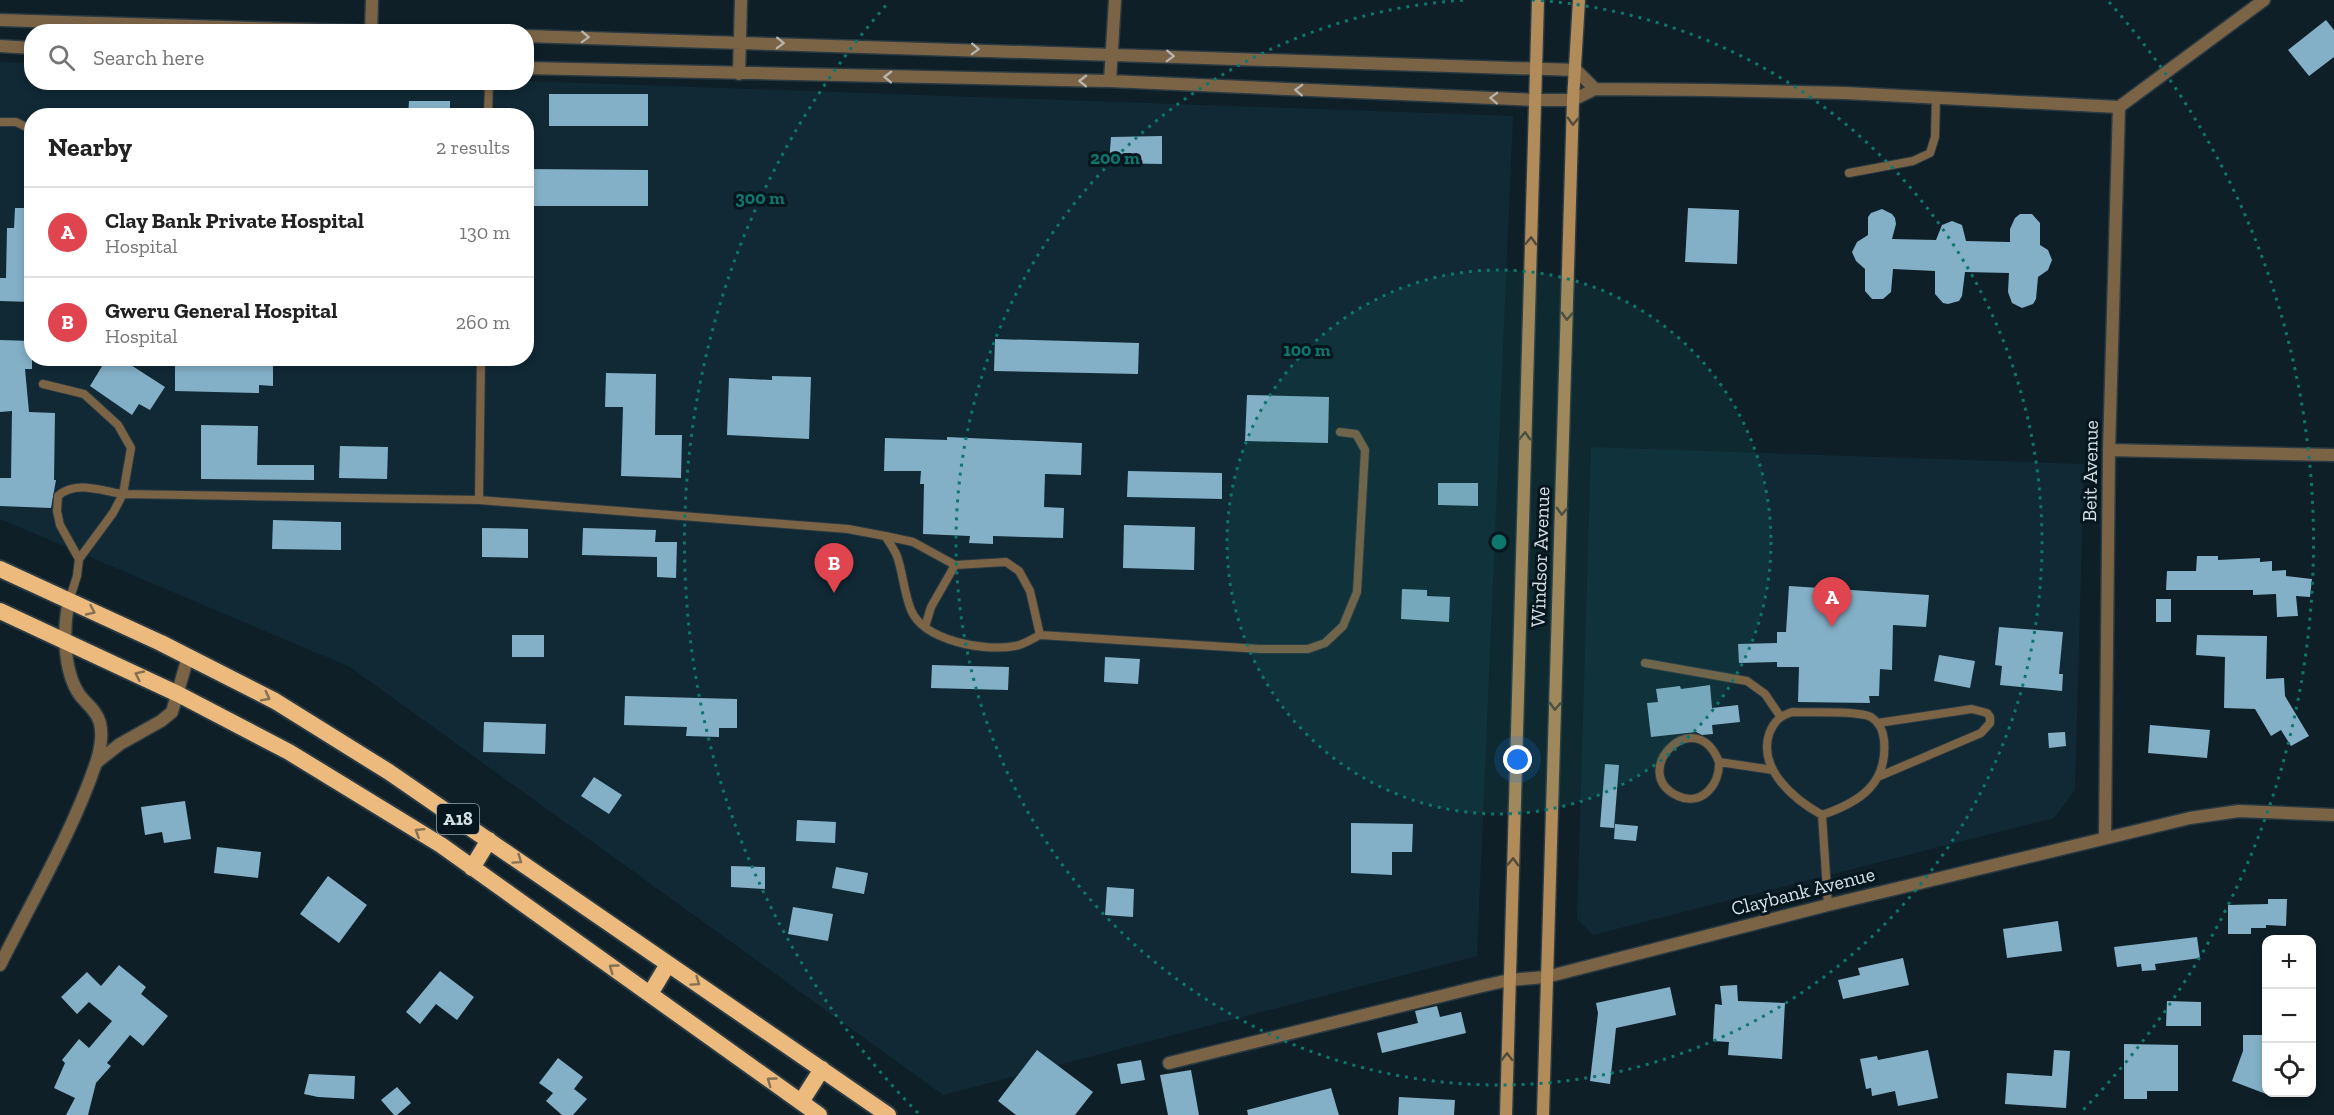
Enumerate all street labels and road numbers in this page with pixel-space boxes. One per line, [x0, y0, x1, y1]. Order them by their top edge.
street label: Beit Avenue [2077, 420, 2103, 522]
street label: Windsor Avenue [1526, 486, 1554, 628]
road number: A18 [437, 804, 479, 834]
street label: Claybank Avenue [1729, 862, 1877, 920]

